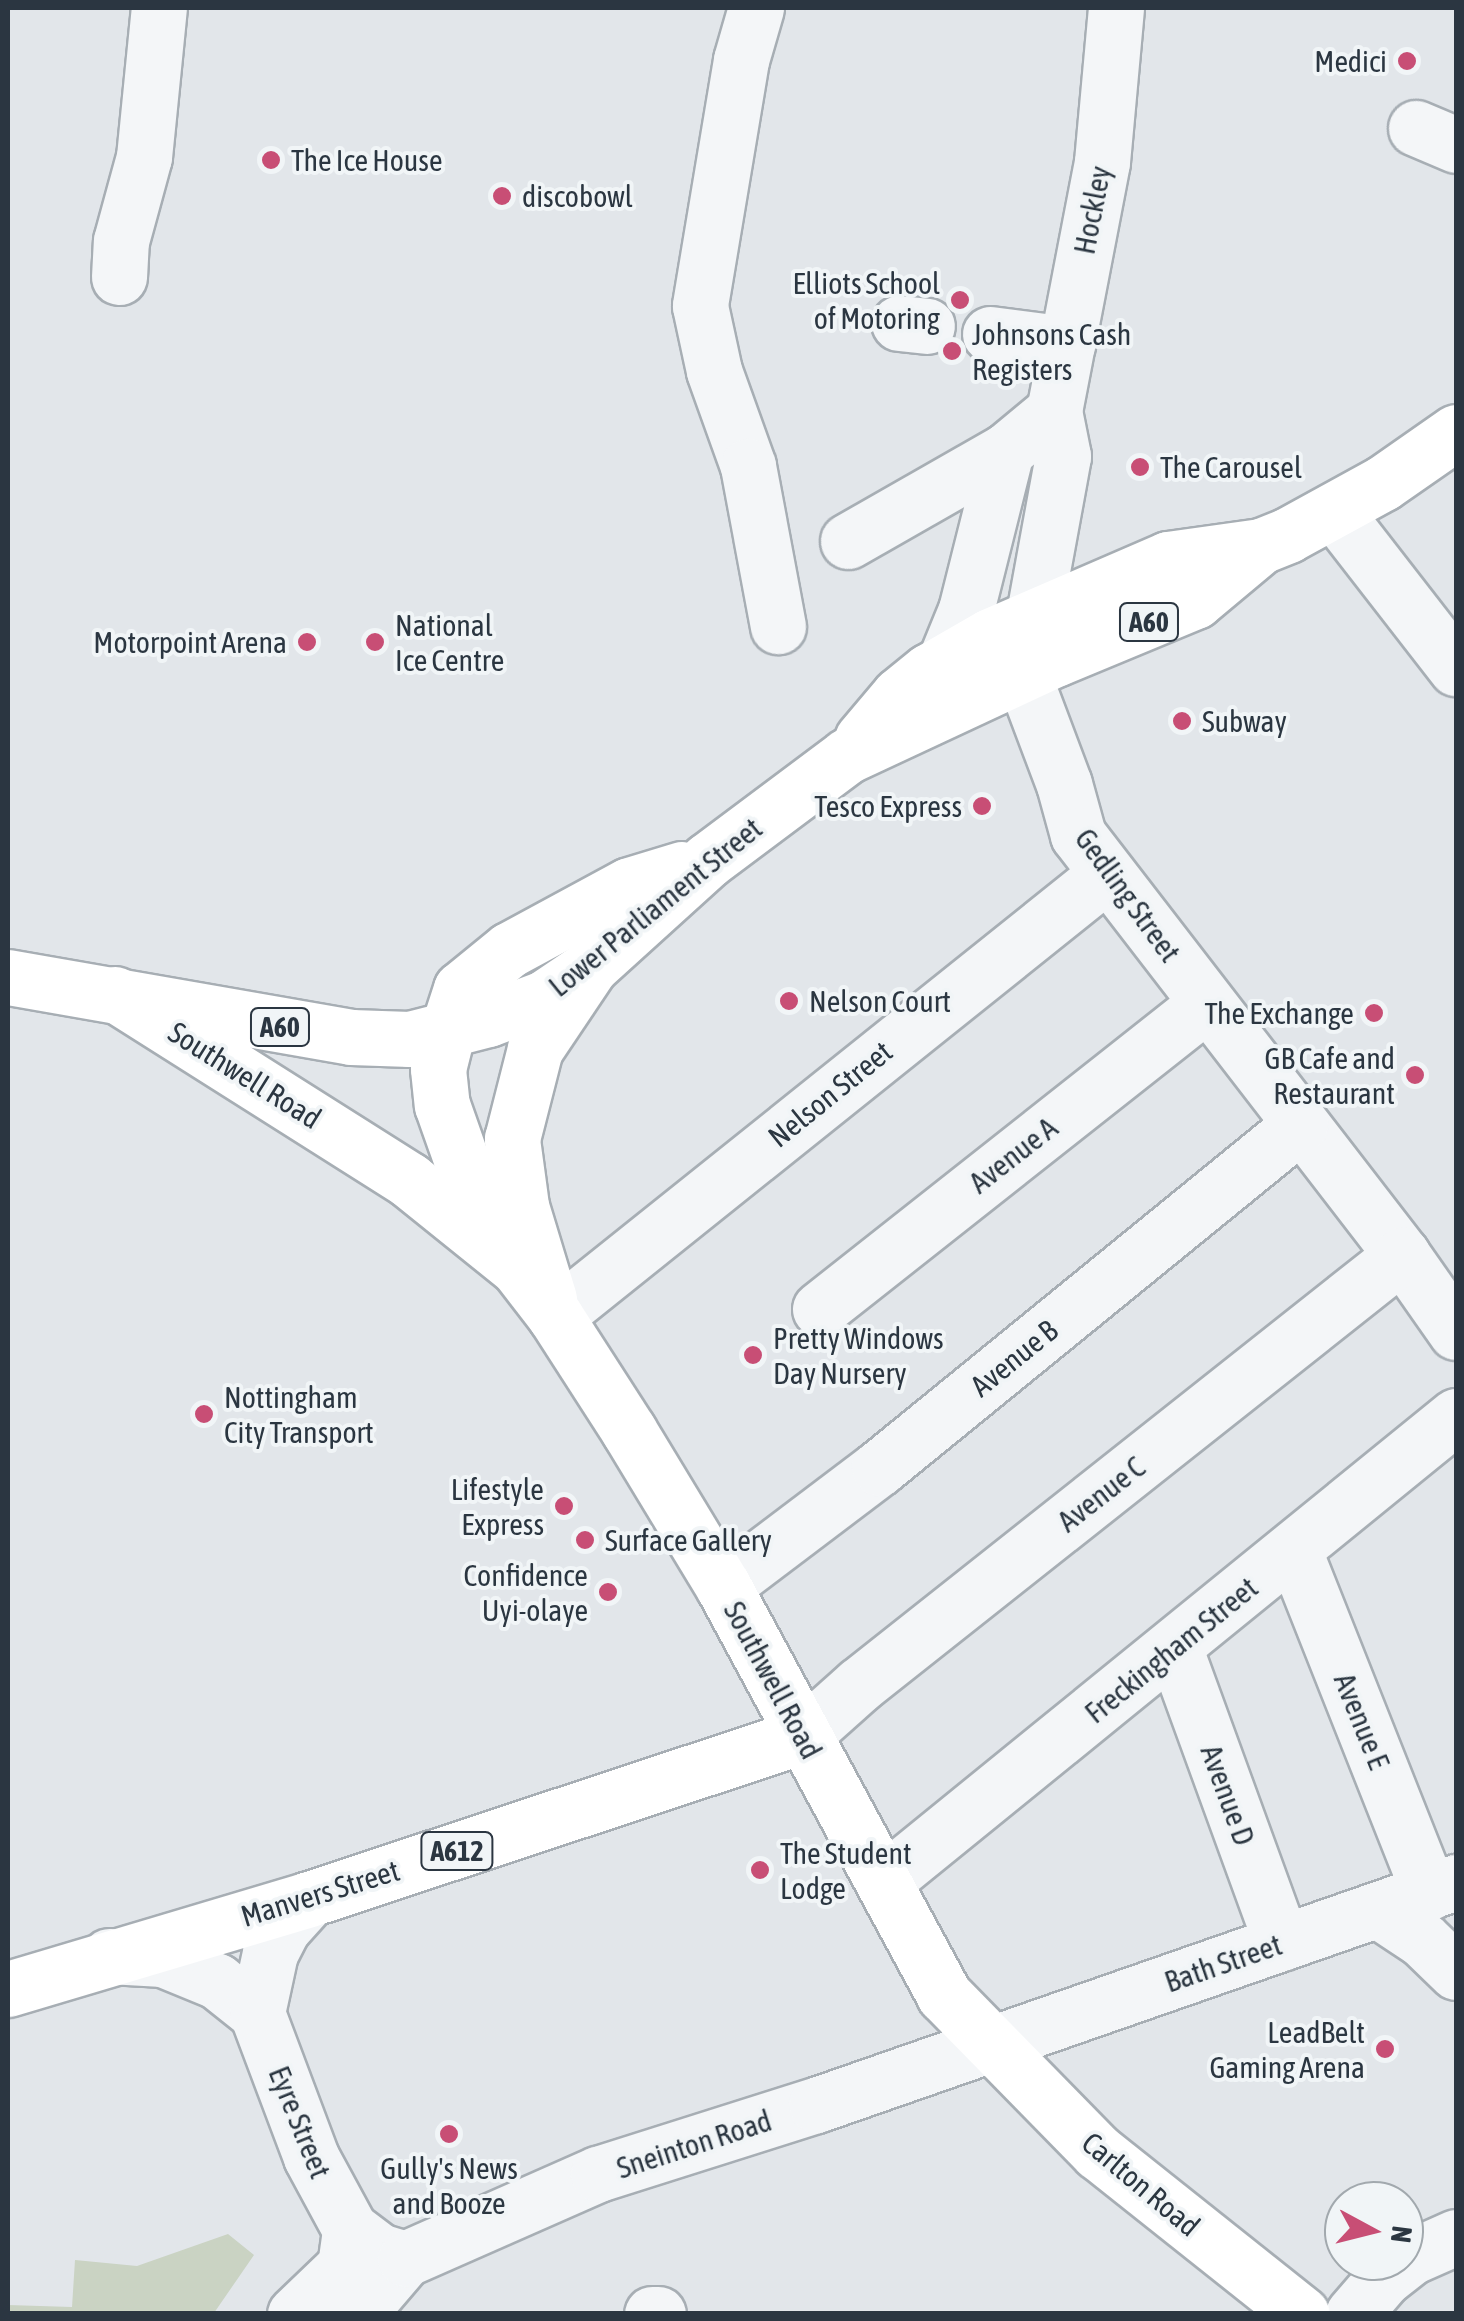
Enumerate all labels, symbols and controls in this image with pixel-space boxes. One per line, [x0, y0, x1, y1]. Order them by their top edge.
place label: Medici [1314, 43, 1387, 79]
marker: Medici [1396, 50, 1418, 72]
place label: The Ice House [291, 142, 443, 178]
marker: The Ice House [260, 149, 282, 171]
street label: Hockley [1066, 163, 1118, 257]
place label: discobowl [522, 178, 633, 214]
marker: discobowl [491, 185, 513, 207]
place label: Elliots School of Motoring [793, 265, 940, 336]
marker: Elliots School of Motoring [949, 289, 971, 311]
place label: Johnsons Cash Registers [972, 316, 1131, 386]
marker: Johnsons Cash Registers [941, 340, 963, 362]
place label: The Carousel [1160, 449, 1302, 485]
marker: The Carousel [1129, 456, 1151, 478]
road number: A60 [1116, 599, 1182, 645]
place label: National Ice Centre [395, 607, 504, 678]
place label: Motorpoint Arena [93, 624, 287, 660]
marker: Motorpoint Arena [296, 631, 318, 653]
marker: National Ice Centre [364, 631, 386, 653]
place label: Subway [1202, 703, 1287, 739]
marker: Subway [1171, 710, 1193, 732]
place label: Tesco Express [814, 788, 962, 824]
marker: Tesco Express [971, 795, 993, 817]
street label: Lower Parliament Street [541, 810, 769, 1004]
street label: Gedling Street [1068, 821, 1188, 969]
place label: Nelson Court [809, 983, 951, 1019]
marker: Nelson Court [778, 990, 800, 1012]
place label: The Exchange [1204, 995, 1354, 1031]
marker: The Exchange [1363, 1002, 1385, 1024]
road number: A60 [248, 1004, 312, 1050]
street label: Southwell Road [162, 1014, 328, 1136]
street label: Nelson Street [761, 1033, 899, 1155]
place label: GB Cafe and Restaurant [1265, 1040, 1395, 1110]
marker: GB Cafe and Restaurant [1404, 1064, 1426, 1086]
street label: Avenue A [962, 1109, 1064, 1201]
street label: Avenue B [963, 1312, 1065, 1404]
place label: Pretty Windows Day Nursery [773, 1320, 944, 1390]
marker: Pretty Windows Day Nursery [742, 1344, 764, 1366]
place label: Nottingham City Transport [224, 1379, 374, 1450]
marker: Nottingham City Transport [193, 1403, 215, 1425]
street label: Avenue C [1050, 1449, 1152, 1539]
place label: Lifestyle Express [451, 1471, 544, 1542]
marker: Lifestyle Express [553, 1495, 575, 1517]
place label: Surface Gallery [605, 1522, 772, 1558]
marker: Surface Gallery [574, 1529, 596, 1551]
place label: Confidence Uyi-olaye [464, 1557, 588, 1628]
street label: Freckingham Street [1077, 1569, 1265, 1731]
marker: Confidence Uyi-olaye [597, 1581, 619, 1603]
street label: Southwell Road [717, 1595, 829, 1765]
street label: Avenue E [1327, 1668, 1397, 1774]
street label: Avenue D [1193, 1740, 1263, 1850]
road number: A612 [420, 1828, 494, 1874]
place label: The Student Lodge [780, 1835, 912, 1906]
street label: Manvers Street [236, 1852, 404, 1934]
marker: The Student Lodge [749, 1859, 771, 1881]
street label: Bath Street [1160, 1926, 1286, 2000]
place label: LeadBelt Gaming Arena [1209, 2014, 1365, 2084]
marker: LeadBelt Gaming Arena [1374, 2038, 1396, 2060]
street label: Eyre Street [261, 2061, 339, 2183]
street label: Sneinton Road [612, 2102, 776, 2186]
marker: Gully's News and Booze [438, 2123, 460, 2145]
street label: Carlton Road [1075, 2124, 1207, 2244]
place label: Gully's News and Booze [380, 2150, 518, 2220]
north arrow [1324, 2181, 1424, 2281]
text: N [1385, 2224, 1419, 2245]

